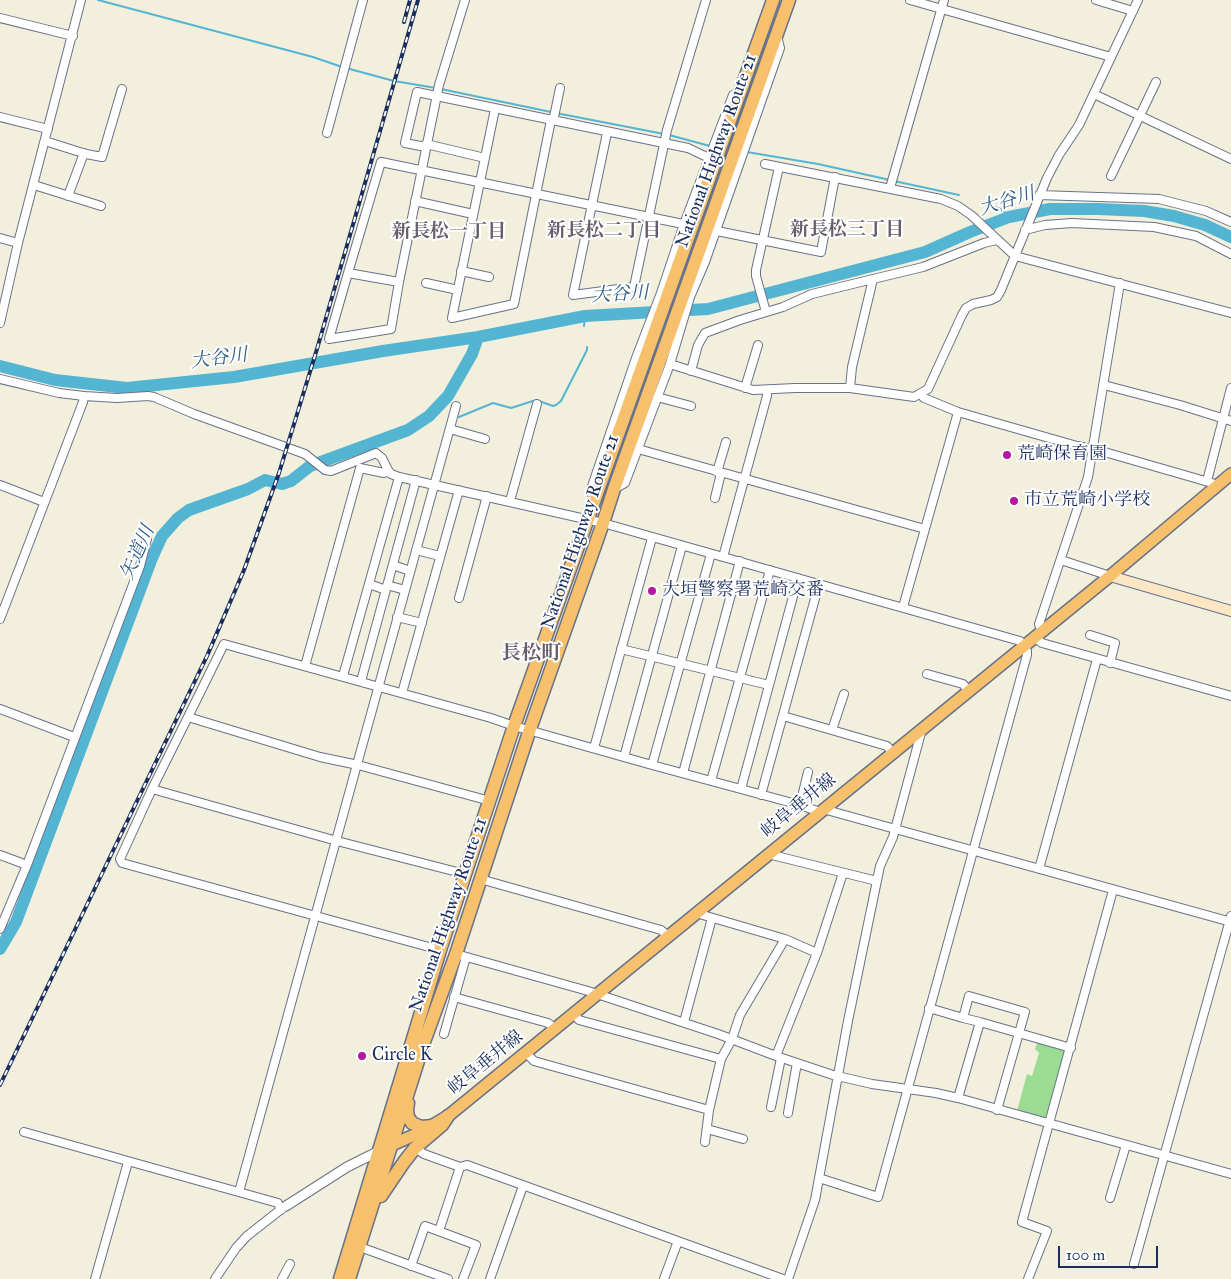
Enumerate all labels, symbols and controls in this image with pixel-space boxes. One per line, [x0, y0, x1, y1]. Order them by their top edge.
street label: National Highway Route 21 [672, 51, 762, 251]
water label: 大谷川 [976, 183, 1038, 221]
district label: 新長松三丁目 [790, 219, 904, 241]
district label: 新長松二丁目 [547, 220, 661, 242]
district label: 新長松一丁目 [392, 221, 506, 243]
water label: 大谷川 [591, 282, 649, 308]
water label: 大谷川 [189, 344, 249, 374]
street label: National Highway Route 21 [538, 432, 624, 632]
place label: 荒崎保育園 [1017, 444, 1107, 466]
marker: 荒崎保育園 [1001, 449, 1013, 461]
place label: 市立荒崎小学校 [1024, 490, 1150, 512]
marker: 市立荒崎小学校 [1008, 495, 1020, 507]
water label: 矢道川 [116, 522, 160, 584]
place label: 大垣警察署荒崎交番 [662, 580, 824, 602]
marker: 大垣警察署荒崎交番 [646, 585, 658, 597]
district label: 長松町 [501, 642, 561, 666]
street label: 岐阜垂井線 [757, 769, 841, 843]
street label: National Highway Route 21 [406, 815, 492, 1015]
street label: 岐阜垂井線 [444, 1026, 528, 1100]
place label: Circle K [372, 1045, 432, 1067]
marker: Circle K [356, 1050, 368, 1062]
scale bar [1061, 1236, 1161, 1268]
text: 100 m [1066, 1246, 1105, 1264]

